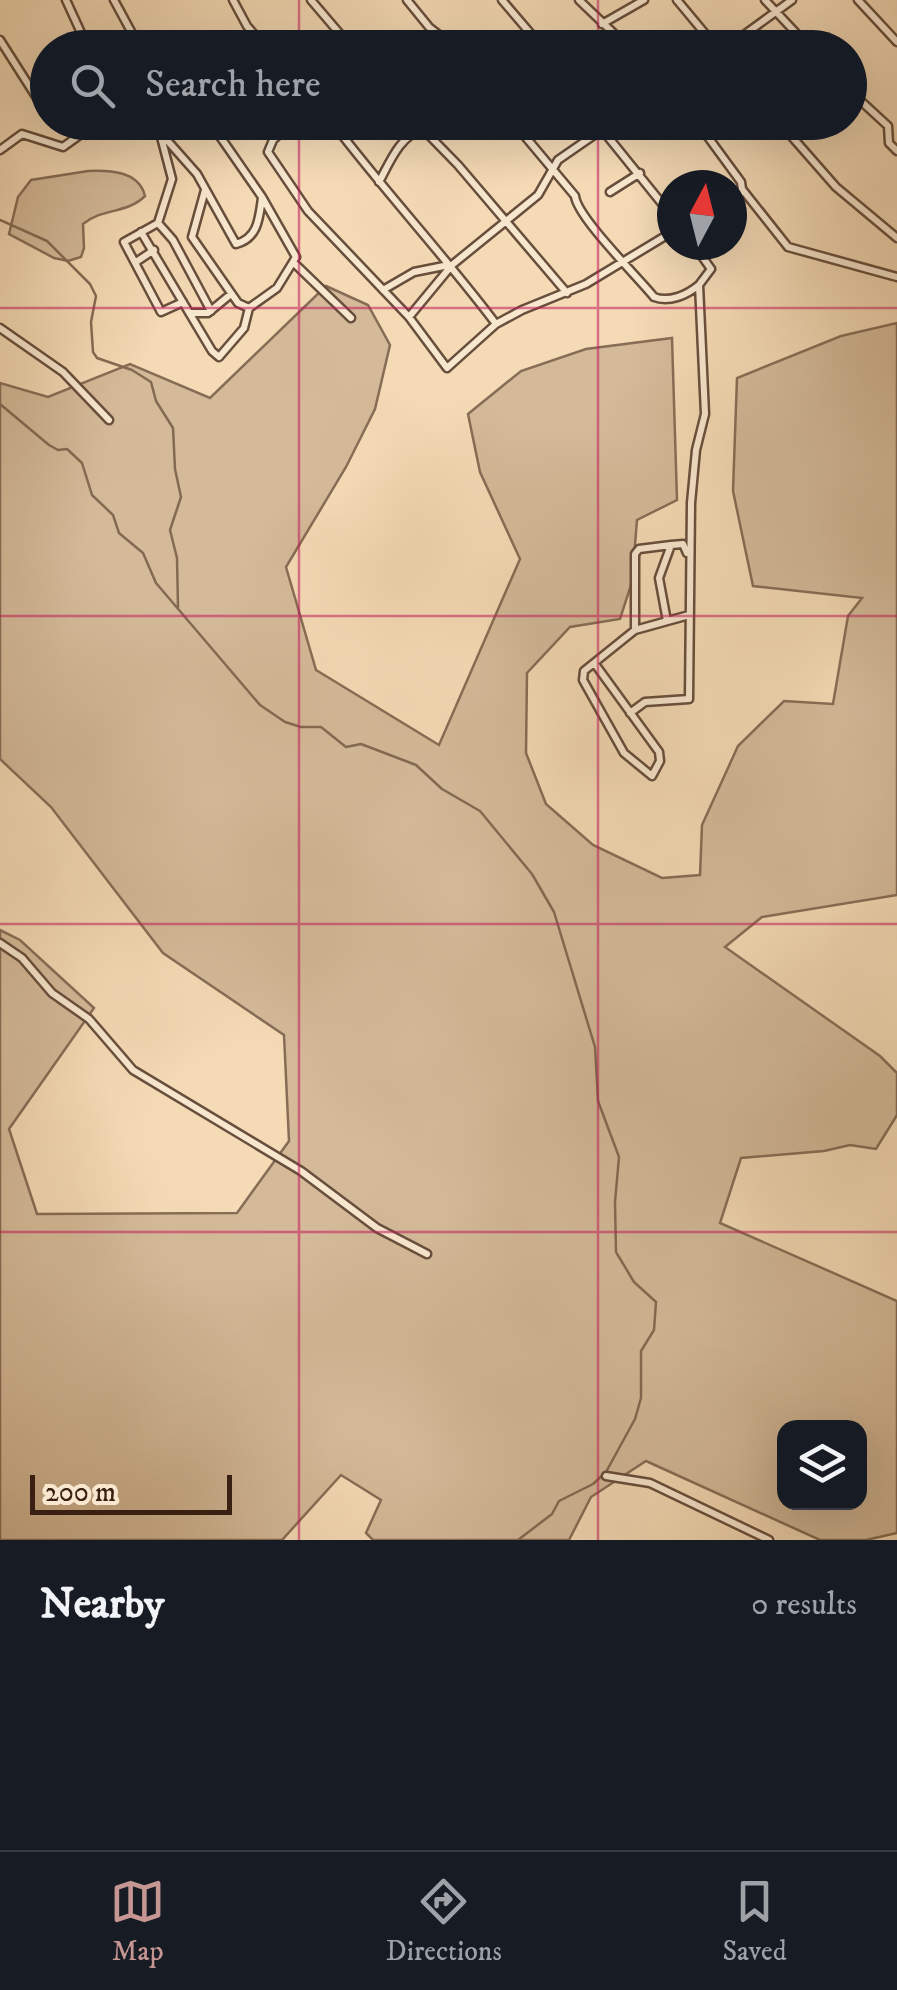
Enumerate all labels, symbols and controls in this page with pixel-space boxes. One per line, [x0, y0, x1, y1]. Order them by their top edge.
search box [30, 30, 867, 140]
icon: search [65, 58, 120, 113]
text: Search here [145, 61, 321, 109]
north arrow [657, 170, 747, 260]
map controls [777, 1420, 867, 1510]
button: layers [777, 1420, 867, 1510]
scale bar [30, 1470, 232, 1514]
text: 200 m [45, 1475, 116, 1510]
text: Nearby [40, 1579, 164, 1631]
text: 0 results [751, 1585, 857, 1625]
tab: Map [110, 1874, 165, 1969]
tab: Directions [386, 1874, 502, 1969]
tab: Saved [722, 1874, 787, 1969]

